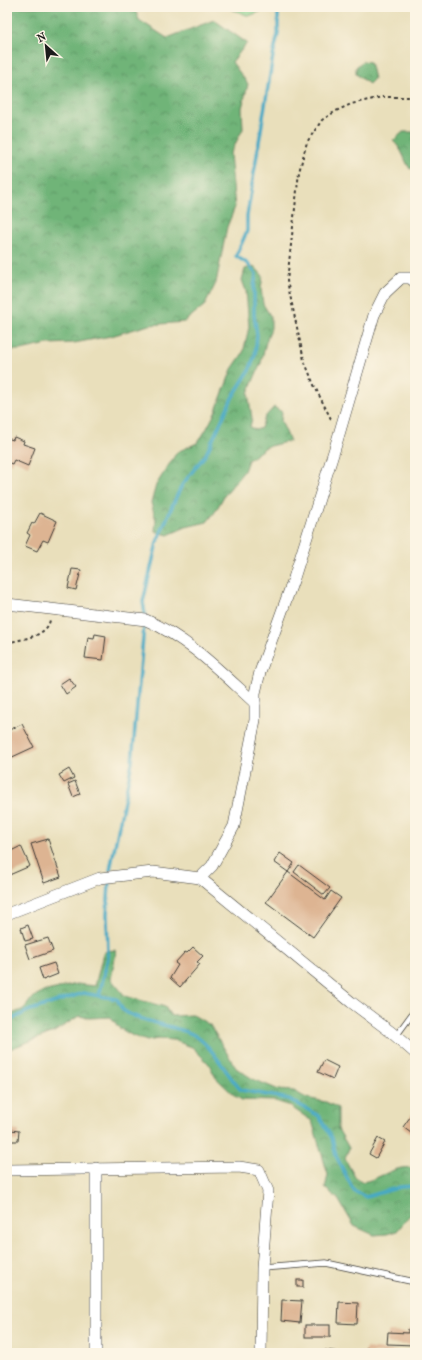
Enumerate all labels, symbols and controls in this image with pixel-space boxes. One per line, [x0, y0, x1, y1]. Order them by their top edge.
north arrow [26, 26, 66, 66]
text: N [35, 30, 49, 45]

